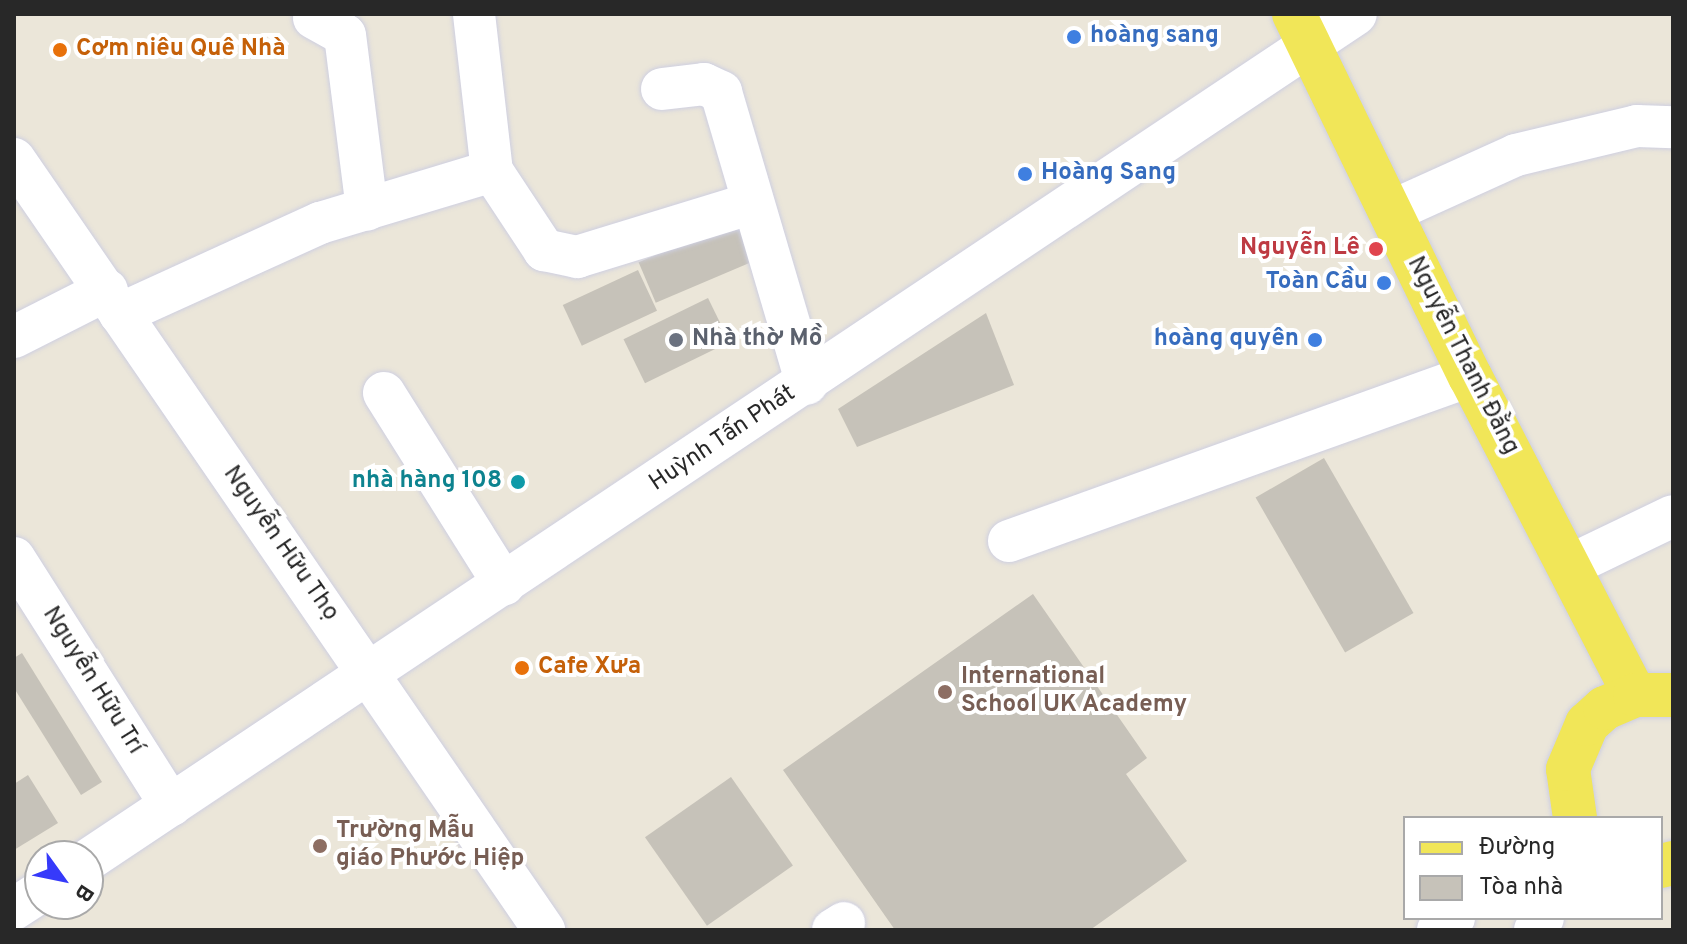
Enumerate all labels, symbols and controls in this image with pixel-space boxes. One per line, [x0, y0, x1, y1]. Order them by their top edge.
place label: hoàng sang [1090, 23, 1219, 51]
marker: hoàng sang [1065, 28, 1083, 46]
place label: Cơm niêu Quê Nhà [76, 36, 286, 64]
marker: Cơm niêu Quê Nhà [51, 41, 69, 59]
place label: Hoàng Sang [1041, 160, 1176, 188]
marker: Hoàng Sang [1016, 165, 1034, 183]
place label: Nguyễn Lê [1240, 235, 1360, 263]
marker: Nguyễn Lê [1367, 240, 1385, 258]
street label: Nguyễn Thanh Đằng [1399, 252, 1525, 460]
place label: Toàn Cầu [1265, 269, 1368, 297]
marker: Toàn Cầu [1375, 274, 1393, 292]
place label: Nhà thờ Mồ [692, 326, 822, 354]
place label: hoàng quyên [1154, 326, 1299, 354]
marker: Nhà thờ Mồ [667, 331, 685, 349]
marker: hoàng quyên [1306, 331, 1324, 349]
street label: Huỳnh Tấn Phát [644, 379, 802, 499]
street label: Nguyễn Hữu Thọ [216, 461, 344, 627]
place label: nhà hàng 108 [352, 468, 502, 496]
marker: nhà hàng 108 [509, 473, 527, 491]
street label: Nguyễn Hữu Trí [35, 602, 149, 760]
place label: Cafe Xưa [538, 654, 641, 682]
marker: Cafe Xưa [513, 659, 531, 677]
place label: International School UK Academy [961, 664, 1188, 720]
marker: International School UK Academy [936, 683, 954, 701]
legend [1403, 816, 1663, 920]
place label: Trường Mẫu giáo Phước Hiệp [336, 818, 524, 874]
text: Đường [1479, 833, 1555, 863]
marker: Trường Mẫu giáo Phước Hiệp [311, 837, 329, 855]
north arrow [24, 840, 104, 920]
text: Tòa nhà [1479, 873, 1563, 903]
text: B [67, 879, 98, 906]

